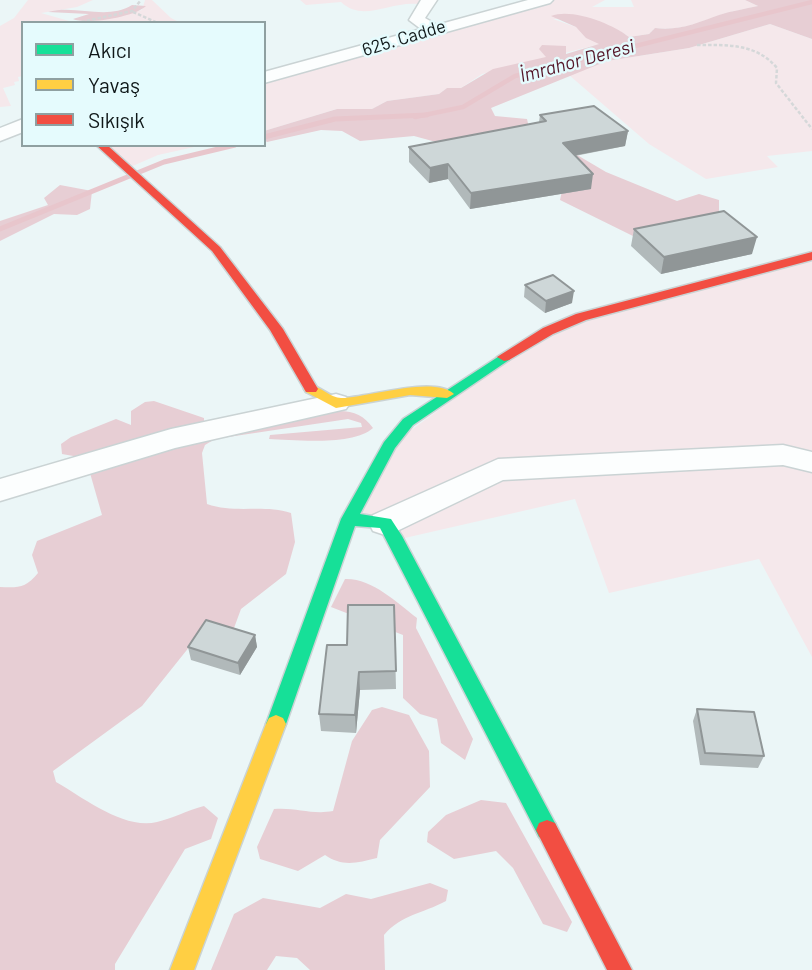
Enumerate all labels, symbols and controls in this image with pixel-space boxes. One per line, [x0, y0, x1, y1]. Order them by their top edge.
street label: 625. Cadde [360, 15, 448, 61]
legend [21, 21, 266, 147]
water label: İmrahor Deresi [517, 35, 637, 87]
text: Akıcı [88, 37, 131, 62]
text: Yavaş [88, 72, 140, 97]
text: Sıkışık [88, 107, 145, 132]

